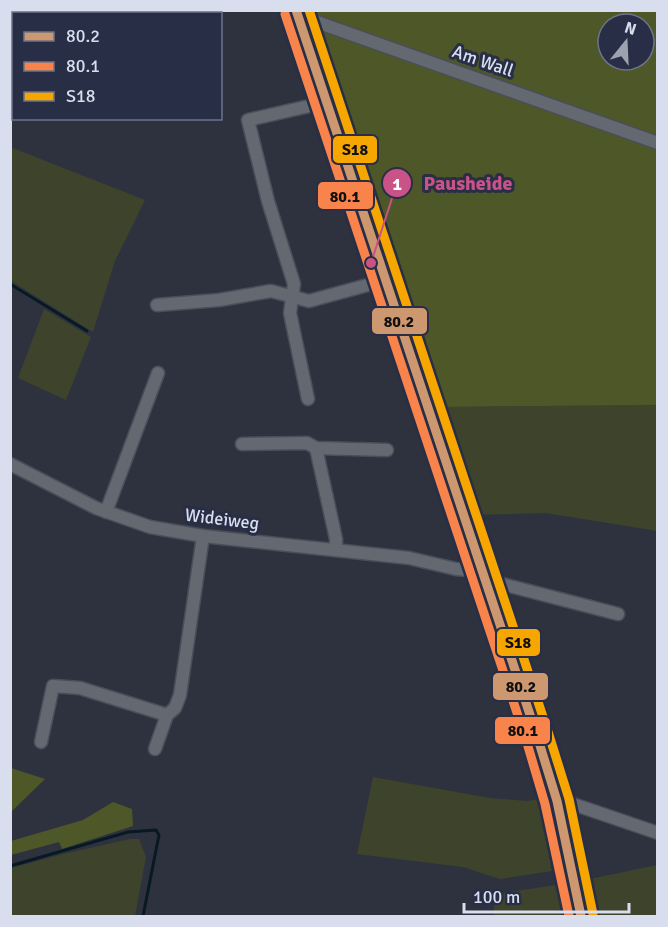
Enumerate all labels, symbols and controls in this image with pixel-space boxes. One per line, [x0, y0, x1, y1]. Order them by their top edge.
legend [12, 12, 222, 120]
north arrow [596, 12, 656, 72]
text: N [622, 17, 639, 40]
text: 80.2 [66, 25, 100, 47]
street label: Am Wall [449, 40, 517, 82]
text: 80.1 [66, 55, 100, 77]
text: S18 [66, 85, 95, 107]
line badge: S18 [332, 135, 378, 164]
text: S18 [342, 140, 368, 160]
callout: Pausheide [382, 164, 525, 202]
text: Pausheide [424, 171, 513, 196]
text: 1 [392, 173, 402, 195]
line badge: 80.1 [317, 181, 374, 210]
text: 80.1 [330, 187, 361, 207]
line badge: 80.2 [371, 307, 428, 335]
text: 80.2 [384, 312, 414, 332]
street label: Wideiweg [184, 504, 260, 534]
line badge: S18 [496, 628, 541, 657]
text: S18 [505, 633, 531, 653]
line badge: 80.2 [492, 672, 549, 701]
text: 80.2 [506, 677, 536, 697]
line badge: 80.1 [494, 716, 551, 745]
text: 80.1 [508, 721, 539, 741]
scale bar [464, 876, 629, 914]
text: 100 m [473, 886, 520, 908]

